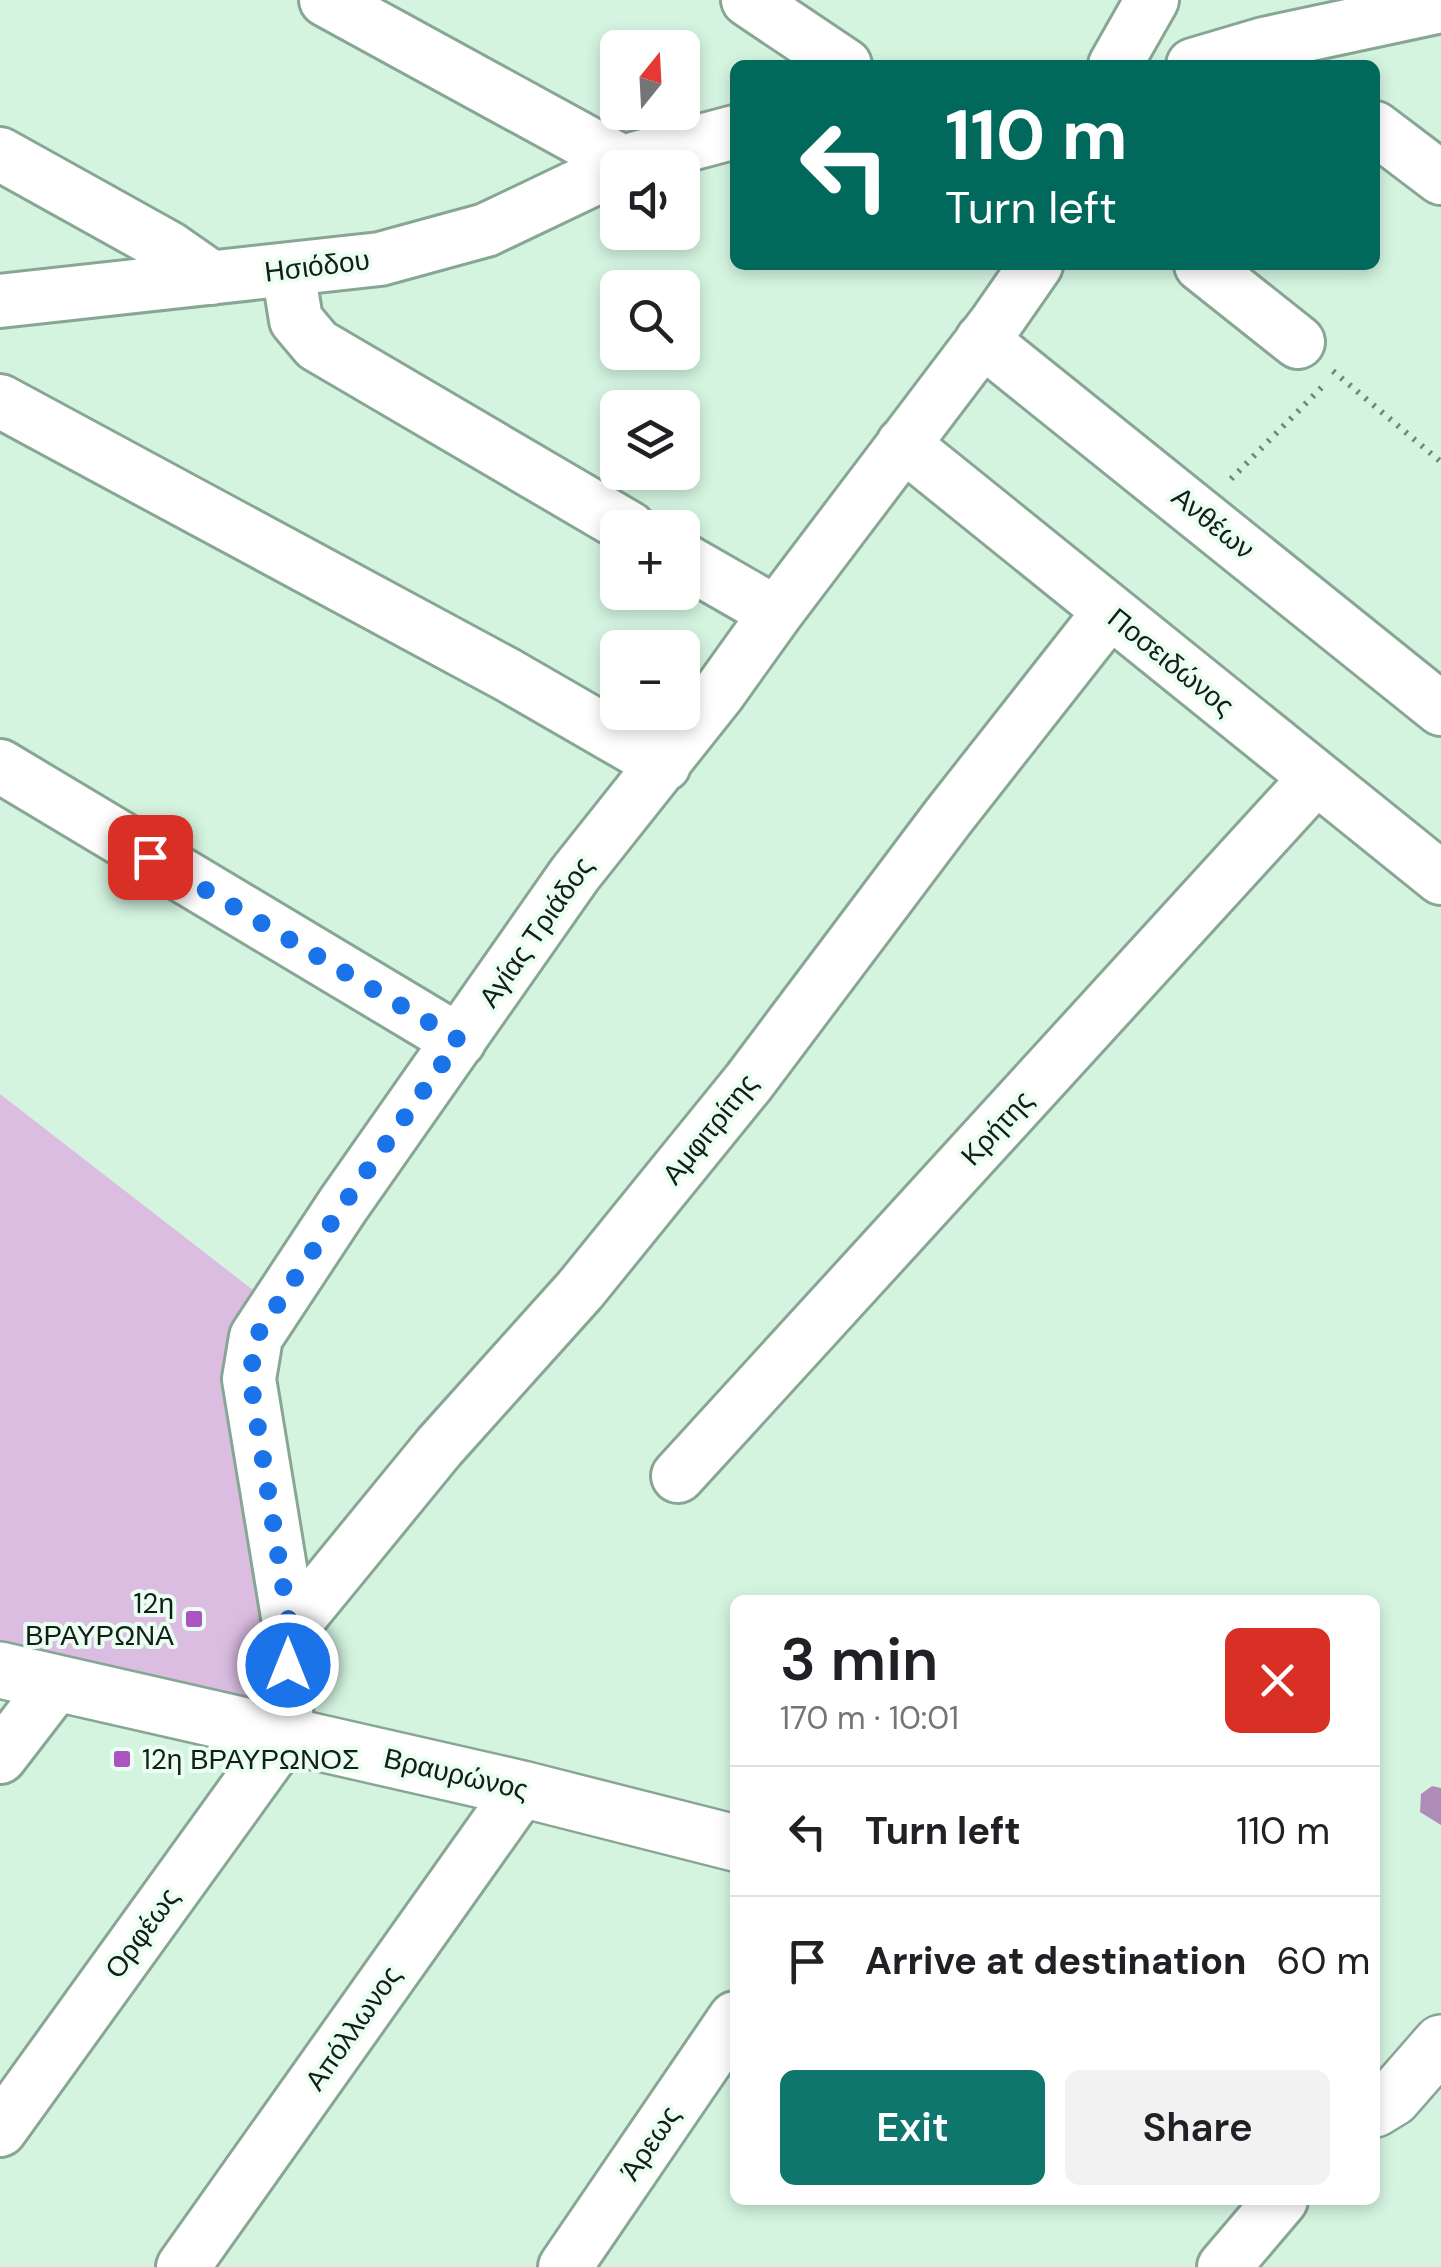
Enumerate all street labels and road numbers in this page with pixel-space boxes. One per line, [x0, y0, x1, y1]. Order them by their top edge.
street label: Ησιόδου [262, 241, 372, 291]
street label: Ανθέων [1164, 478, 1262, 568]
street label: Ποσειδώνος [1100, 600, 1242, 724]
street label: Αγίας Τριάδος [470, 849, 602, 1015]
street label: Αμφιτρίτης [654, 1066, 766, 1192]
street label: Κρήτης [953, 1082, 1041, 1174]
street label: Βραυρώνος [380, 1739, 532, 1809]
street label: Ορφέως [97, 1880, 187, 1986]
street label: Απόλλωνος [296, 1958, 410, 2098]
street label: Άρεως [612, 2098, 688, 2188]

